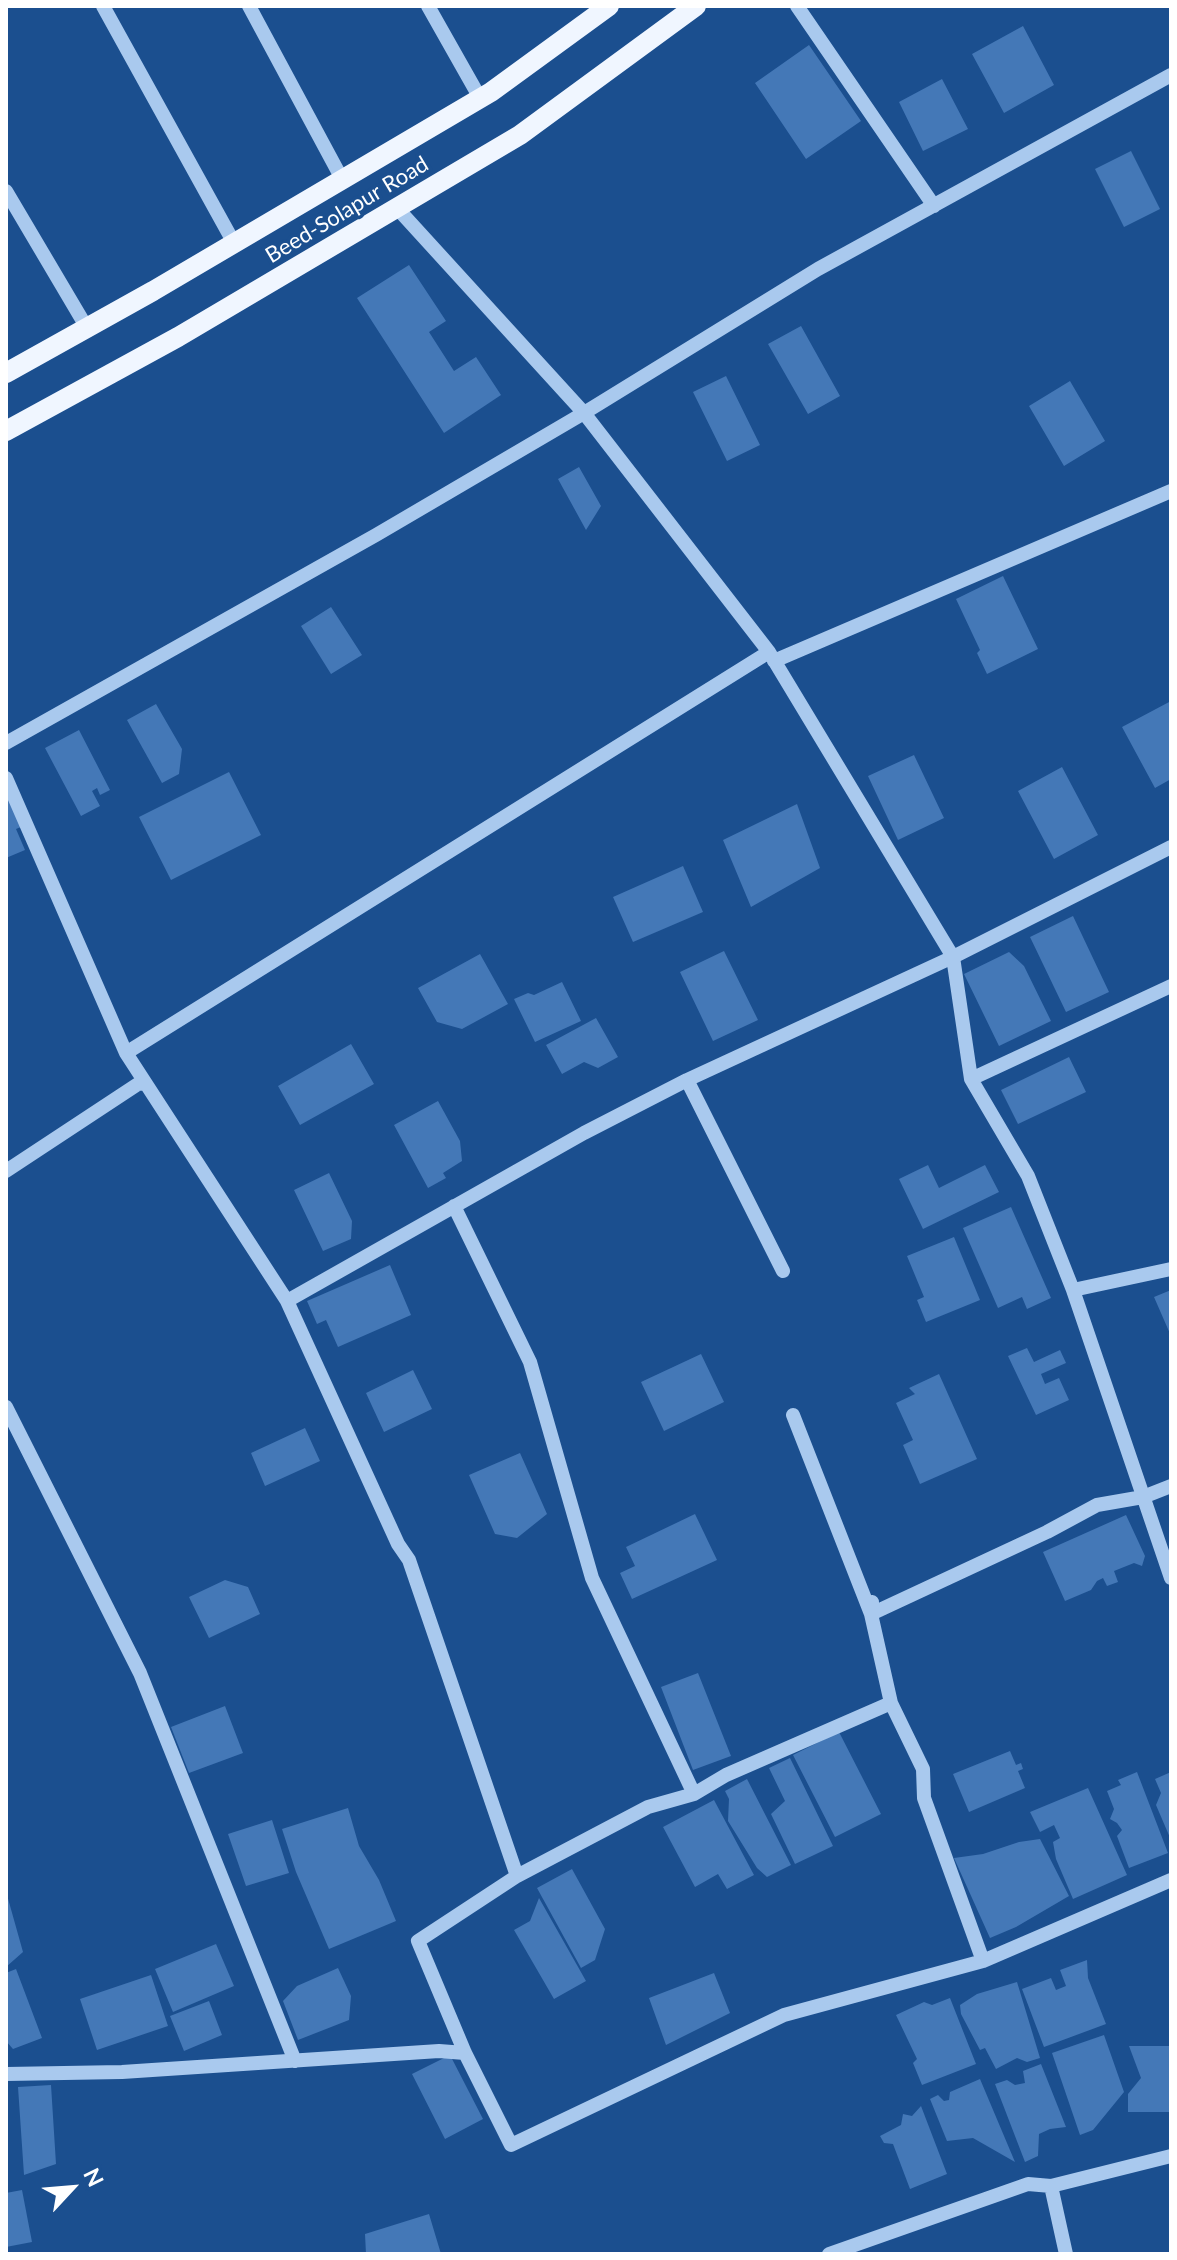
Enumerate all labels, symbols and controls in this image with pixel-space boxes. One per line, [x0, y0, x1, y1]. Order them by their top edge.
street label: Beed-Solapur Road [261, 151, 433, 269]
north arrow [32, 2148, 112, 2228]
text: N [78, 2164, 110, 2191]

